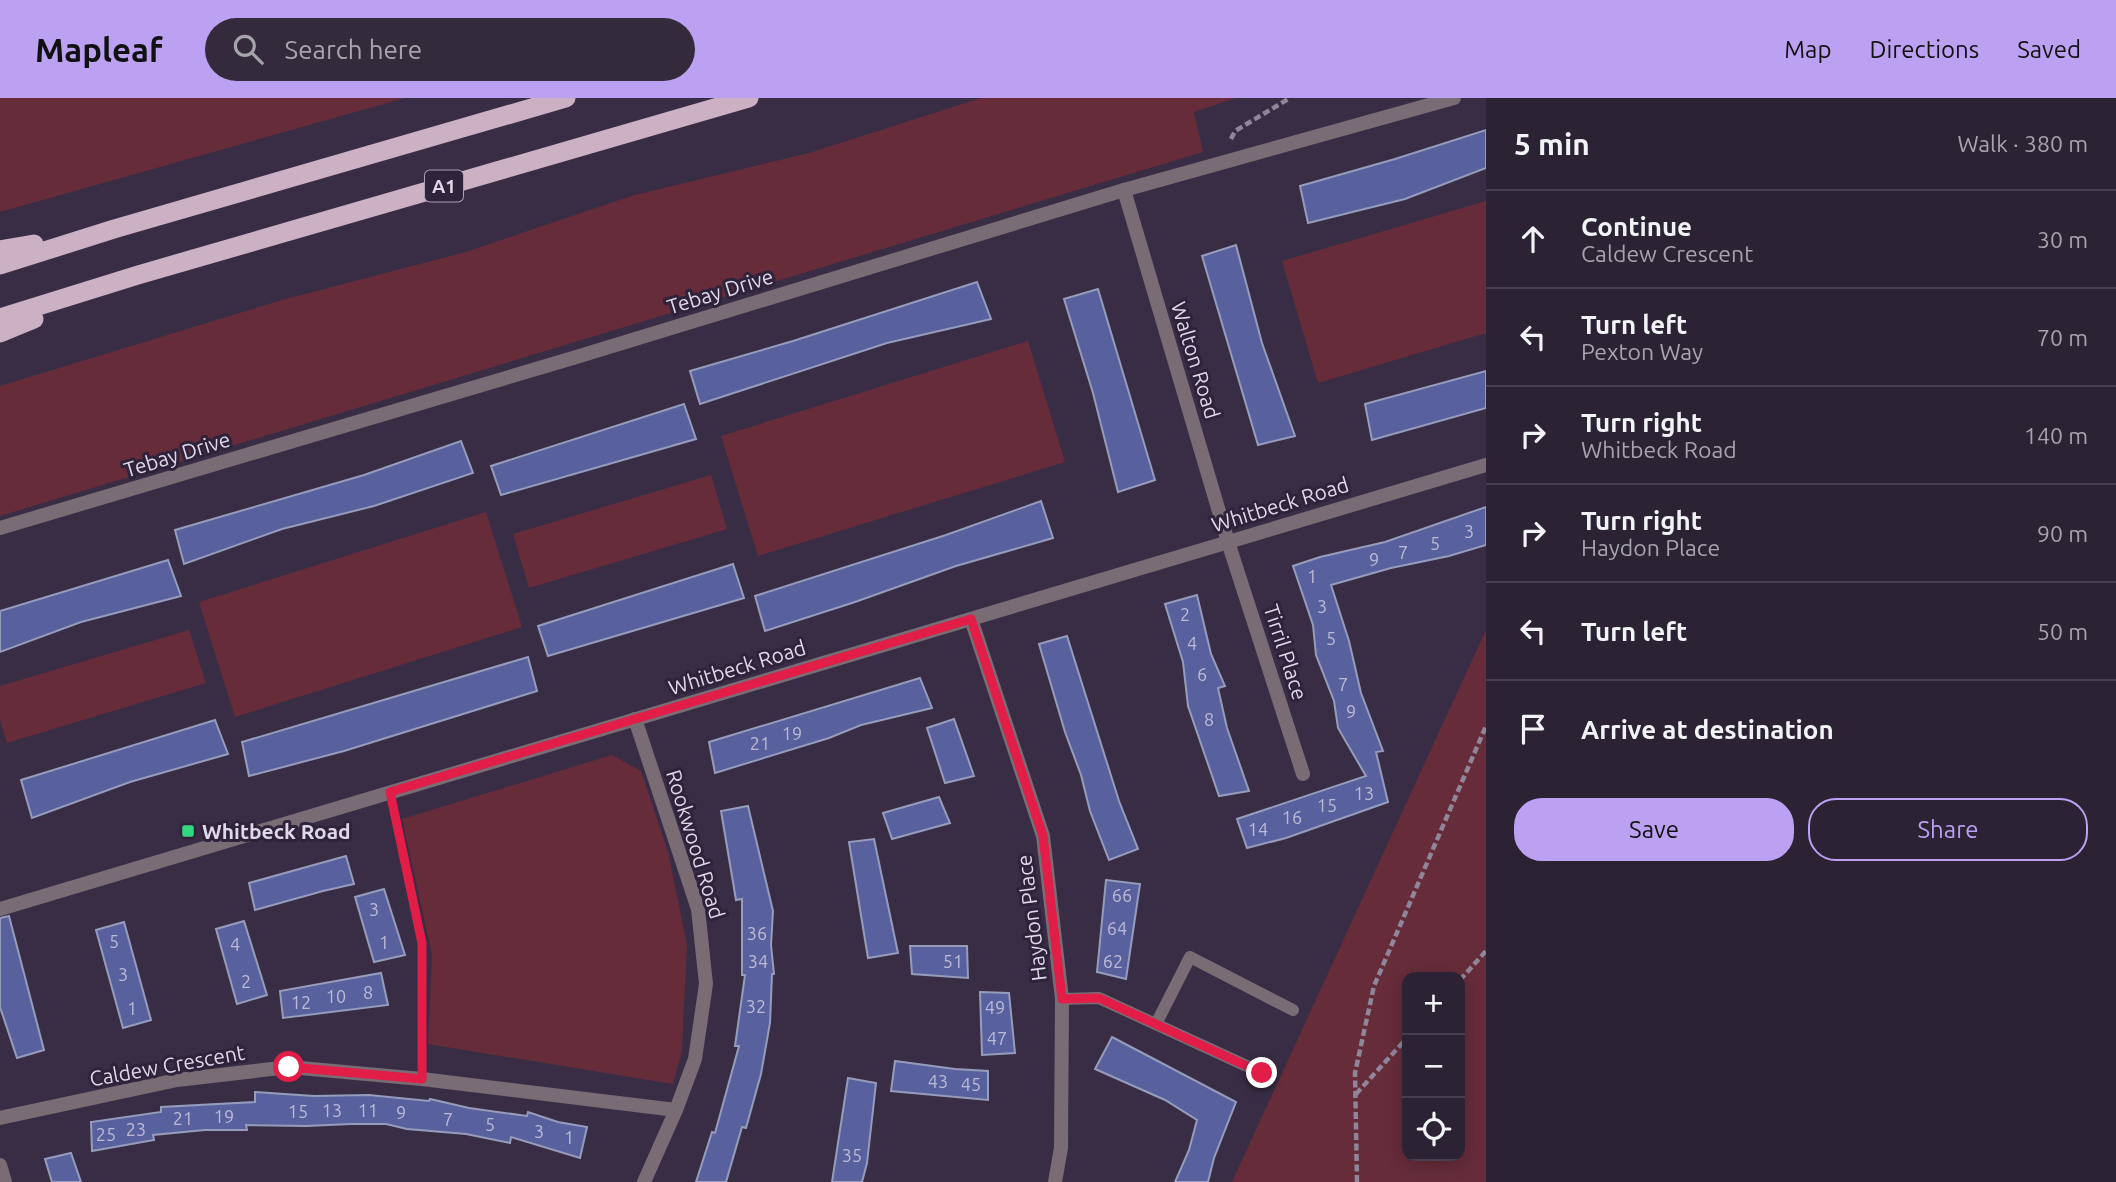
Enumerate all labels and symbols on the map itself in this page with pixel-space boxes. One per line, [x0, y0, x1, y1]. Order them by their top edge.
road number: A1 [425, 170, 463, 202]
street label: Tebay Drive [664, 263, 776, 319]
street label: Walton Road [1167, 299, 1225, 421]
street label: Tebay Drive [121, 426, 233, 482]
street label: Whitbeck Road [1208, 472, 1352, 536]
house number: 3 [1464, 521, 1474, 541]
house number: 5 [1430, 533, 1440, 553]
house number: 7 [1398, 542, 1408, 562]
house number: 9 [1369, 549, 1379, 569]
house number: 1 [1307, 566, 1317, 586]
house number: 3 [1317, 596, 1327, 616]
street label: Tirril Place [1259, 601, 1313, 703]
house number: 2 [1180, 604, 1190, 624]
house number: 5 [1326, 628, 1336, 648]
house number: 4 [1187, 633, 1197, 653]
street label: Whitbeck Road [665, 635, 809, 699]
house number: 6 [1197, 664, 1207, 684]
house number: 7 [1338, 674, 1348, 694]
house number: 9 [1346, 701, 1356, 721]
house number: 8 [1204, 709, 1214, 729]
house number: 19 [782, 723, 802, 743]
house number: 21 [750, 733, 770, 753]
street label: Rookwood Road [662, 767, 730, 921]
house number: 13 [1354, 783, 1374, 803]
house number: 15 [1317, 795, 1337, 815]
house number: 16 [1282, 807, 1302, 827]
place label: Whitbeck Road [202, 819, 351, 843]
house number: 14 [1248, 819, 1268, 839]
marker: Whitbeck Road [180, 823, 196, 839]
street label: Haydon Place [1011, 853, 1051, 983]
house number: 66 [1112, 885, 1132, 905]
house number: 3 [369, 899, 379, 919]
house number: 64 [1107, 918, 1127, 938]
house number: 36 [747, 923, 767, 943]
house number: 5 [109, 931, 119, 951]
house number: 1 [379, 932, 389, 952]
house number: 4 [230, 934, 240, 954]
house number: 34 [748, 951, 768, 971]
house number: 51 [943, 951, 963, 971]
house number: 62 [1103, 951, 1123, 971]
house number: 3 [118, 964, 128, 984]
house number: 2 [241, 971, 251, 991]
house number: 8 [363, 982, 373, 1002]
house number: 10 [326, 986, 346, 1006]
house number: 12 [291, 992, 311, 1012]
house number: 32 [746, 996, 766, 1016]
house number: 49 [985, 997, 1005, 1017]
house number: 1 [127, 998, 137, 1018]
house number: 47 [987, 1028, 1007, 1048]
street label: Caldew Crescent [87, 1040, 247, 1090]
route start [273, 1051, 304, 1082]
route end [1246, 1057, 1277, 1088]
house number: 43 [928, 1071, 948, 1091]
house number: 45 [961, 1074, 981, 1094]
house number: 13 [322, 1100, 342, 1120]
house number: 11 [358, 1100, 378, 1120]
house number: 15 [288, 1101, 308, 1121]
house number: 9 [396, 1102, 406, 1122]
house number: 19 [214, 1106, 234, 1126]
house number: 21 [173, 1108, 193, 1128]
house number: 7 [443, 1109, 453, 1129]
house number: 5 [485, 1114, 495, 1134]
house number: 23 [126, 1119, 146, 1139]
house number: 3 [534, 1121, 544, 1141]
house number: 25 [96, 1124, 116, 1144]
house number: 1 [564, 1127, 574, 1147]
house number: 35 [842, 1145, 862, 1165]

